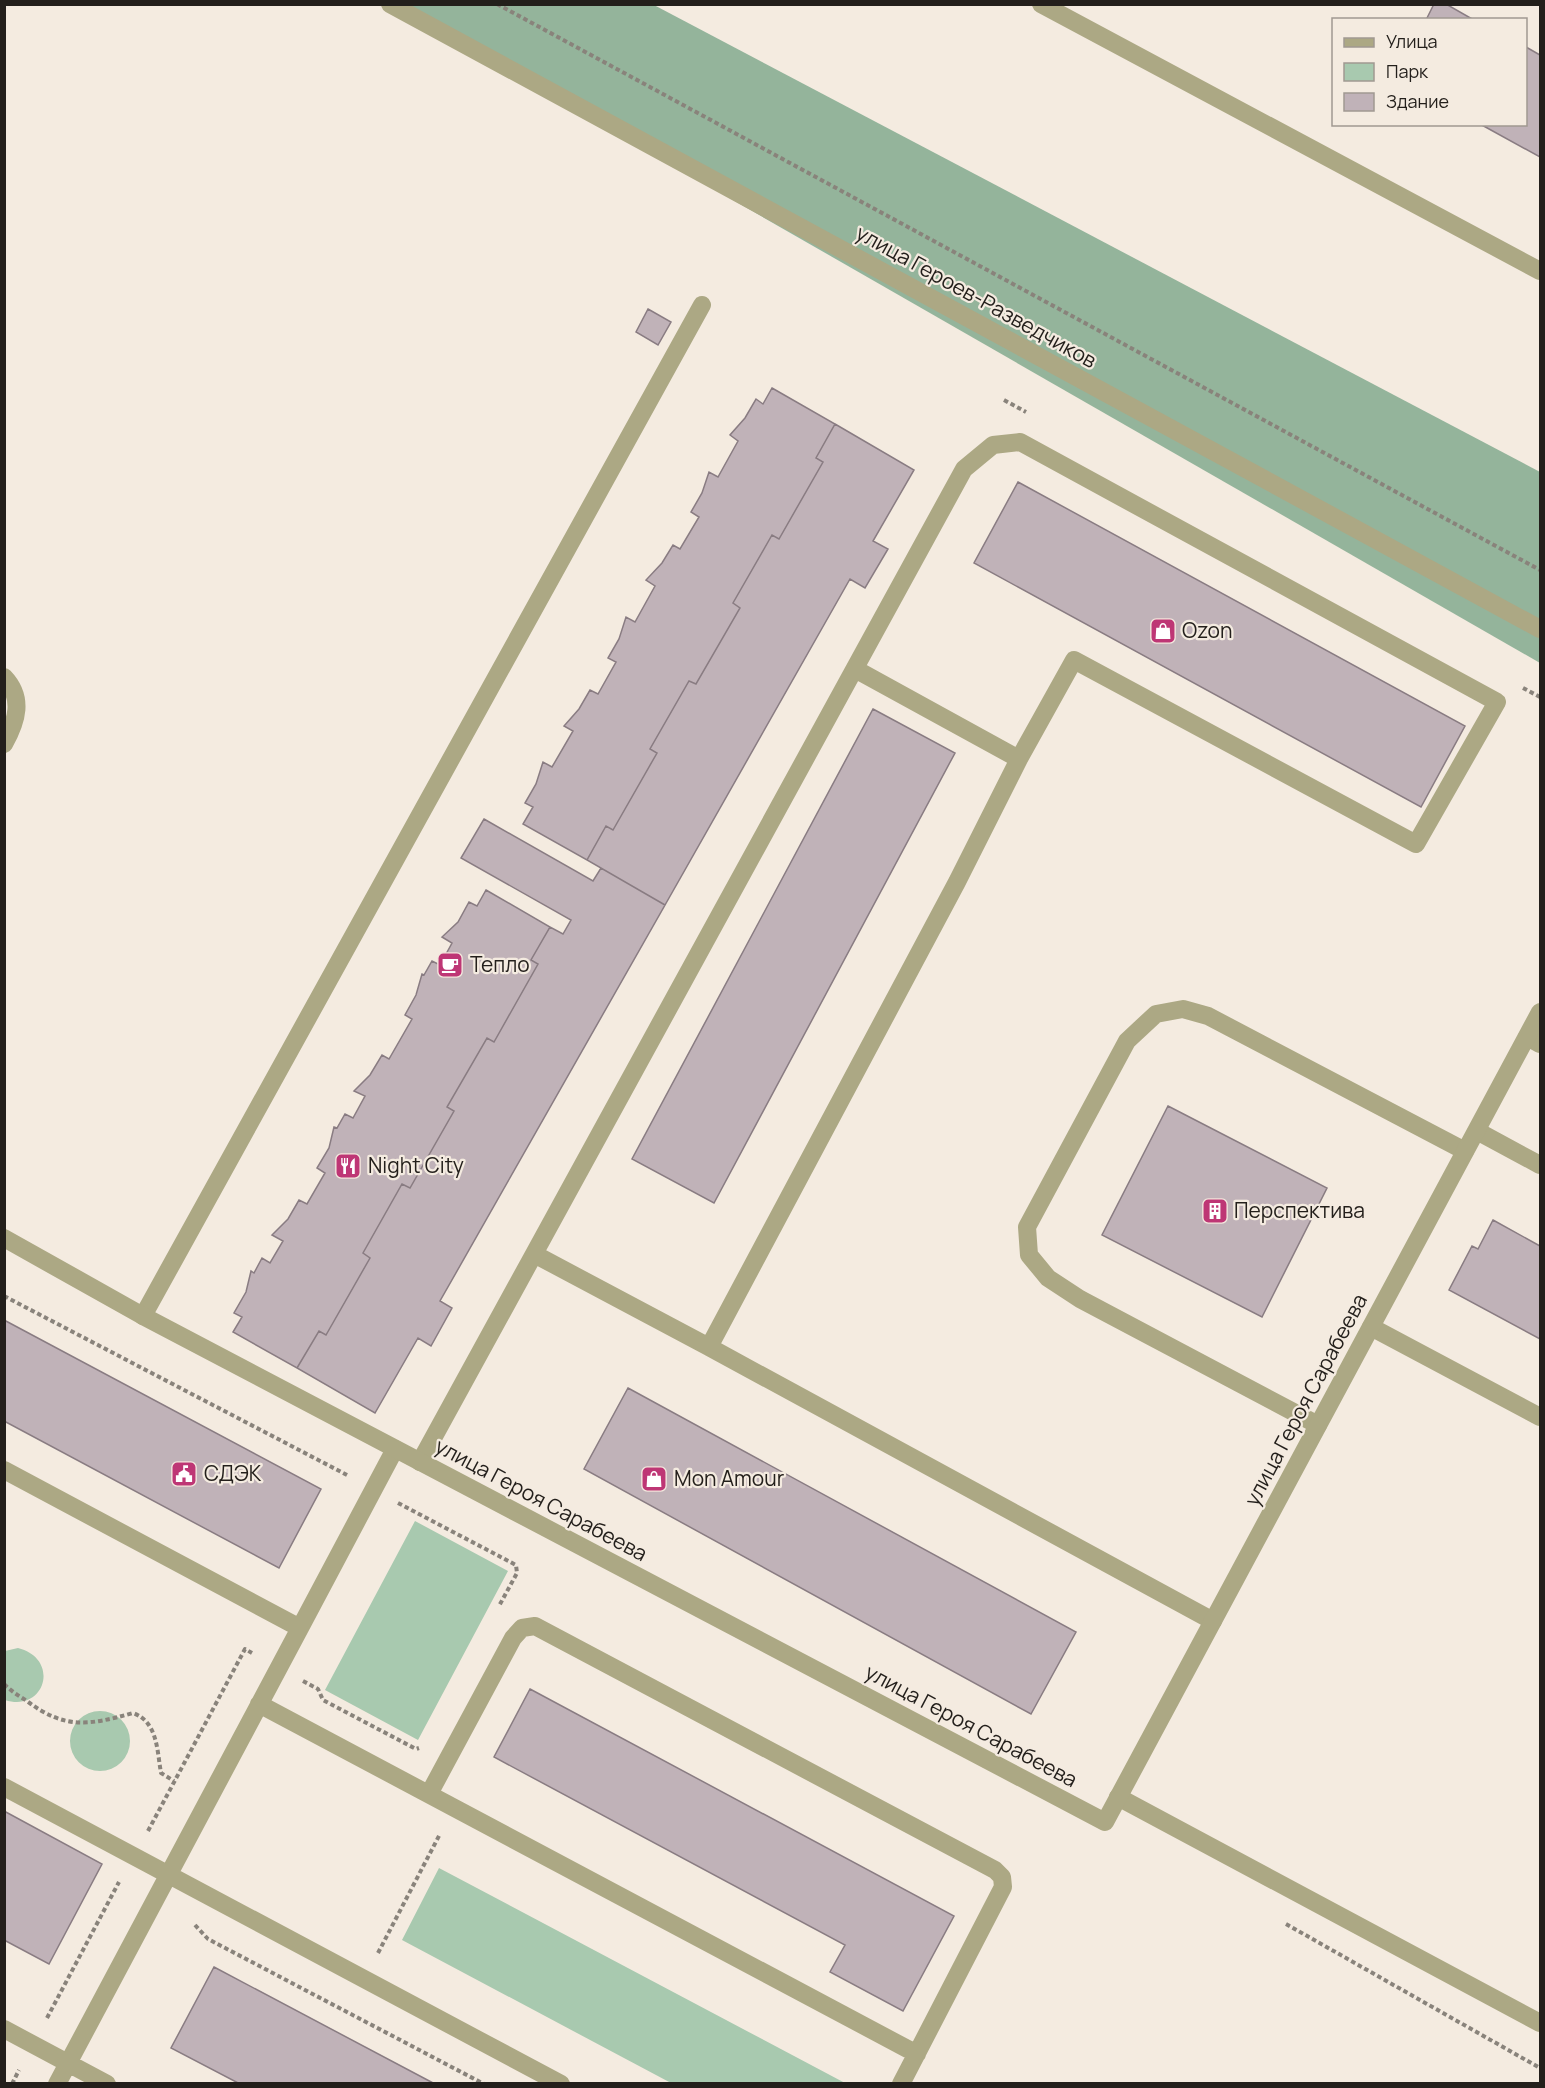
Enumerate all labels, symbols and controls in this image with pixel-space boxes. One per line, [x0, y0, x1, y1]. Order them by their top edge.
legend [1332, 18, 1527, 126]
text: Улица [1386, 29, 1438, 53]
text: Парк [1386, 59, 1429, 83]
text: Здание [1386, 89, 1449, 113]
street label: улица Героев-Разведчиков [851, 218, 1102, 374]
shop icon: Ozon [1148, 616, 1178, 646]
place label: Ozon [1182, 616, 1232, 644]
cafe icon: Тепло [435, 950, 465, 980]
place label: Тепло [470, 950, 530, 978]
restaurant icon: Night City [333, 1151, 363, 1181]
place label: Night City [368, 1151, 464, 1179]
building icon: Перспектива [1200, 1196, 1230, 1226]
place label: Перспектива [1234, 1196, 1365, 1224]
street label: улица Героя Сарабеева [1237, 1289, 1373, 1511]
street label: улица Героя Сарабеева [430, 1431, 652, 1567]
public building icon: СДЭК [169, 1459, 199, 1489]
place label: СДЭК [204, 1459, 262, 1487]
shop icon: Mon Amour [639, 1464, 669, 1494]
place label: Mon Amour [674, 1464, 785, 1492]
street label: улица Героя Сарабеева [860, 1657, 1082, 1793]

